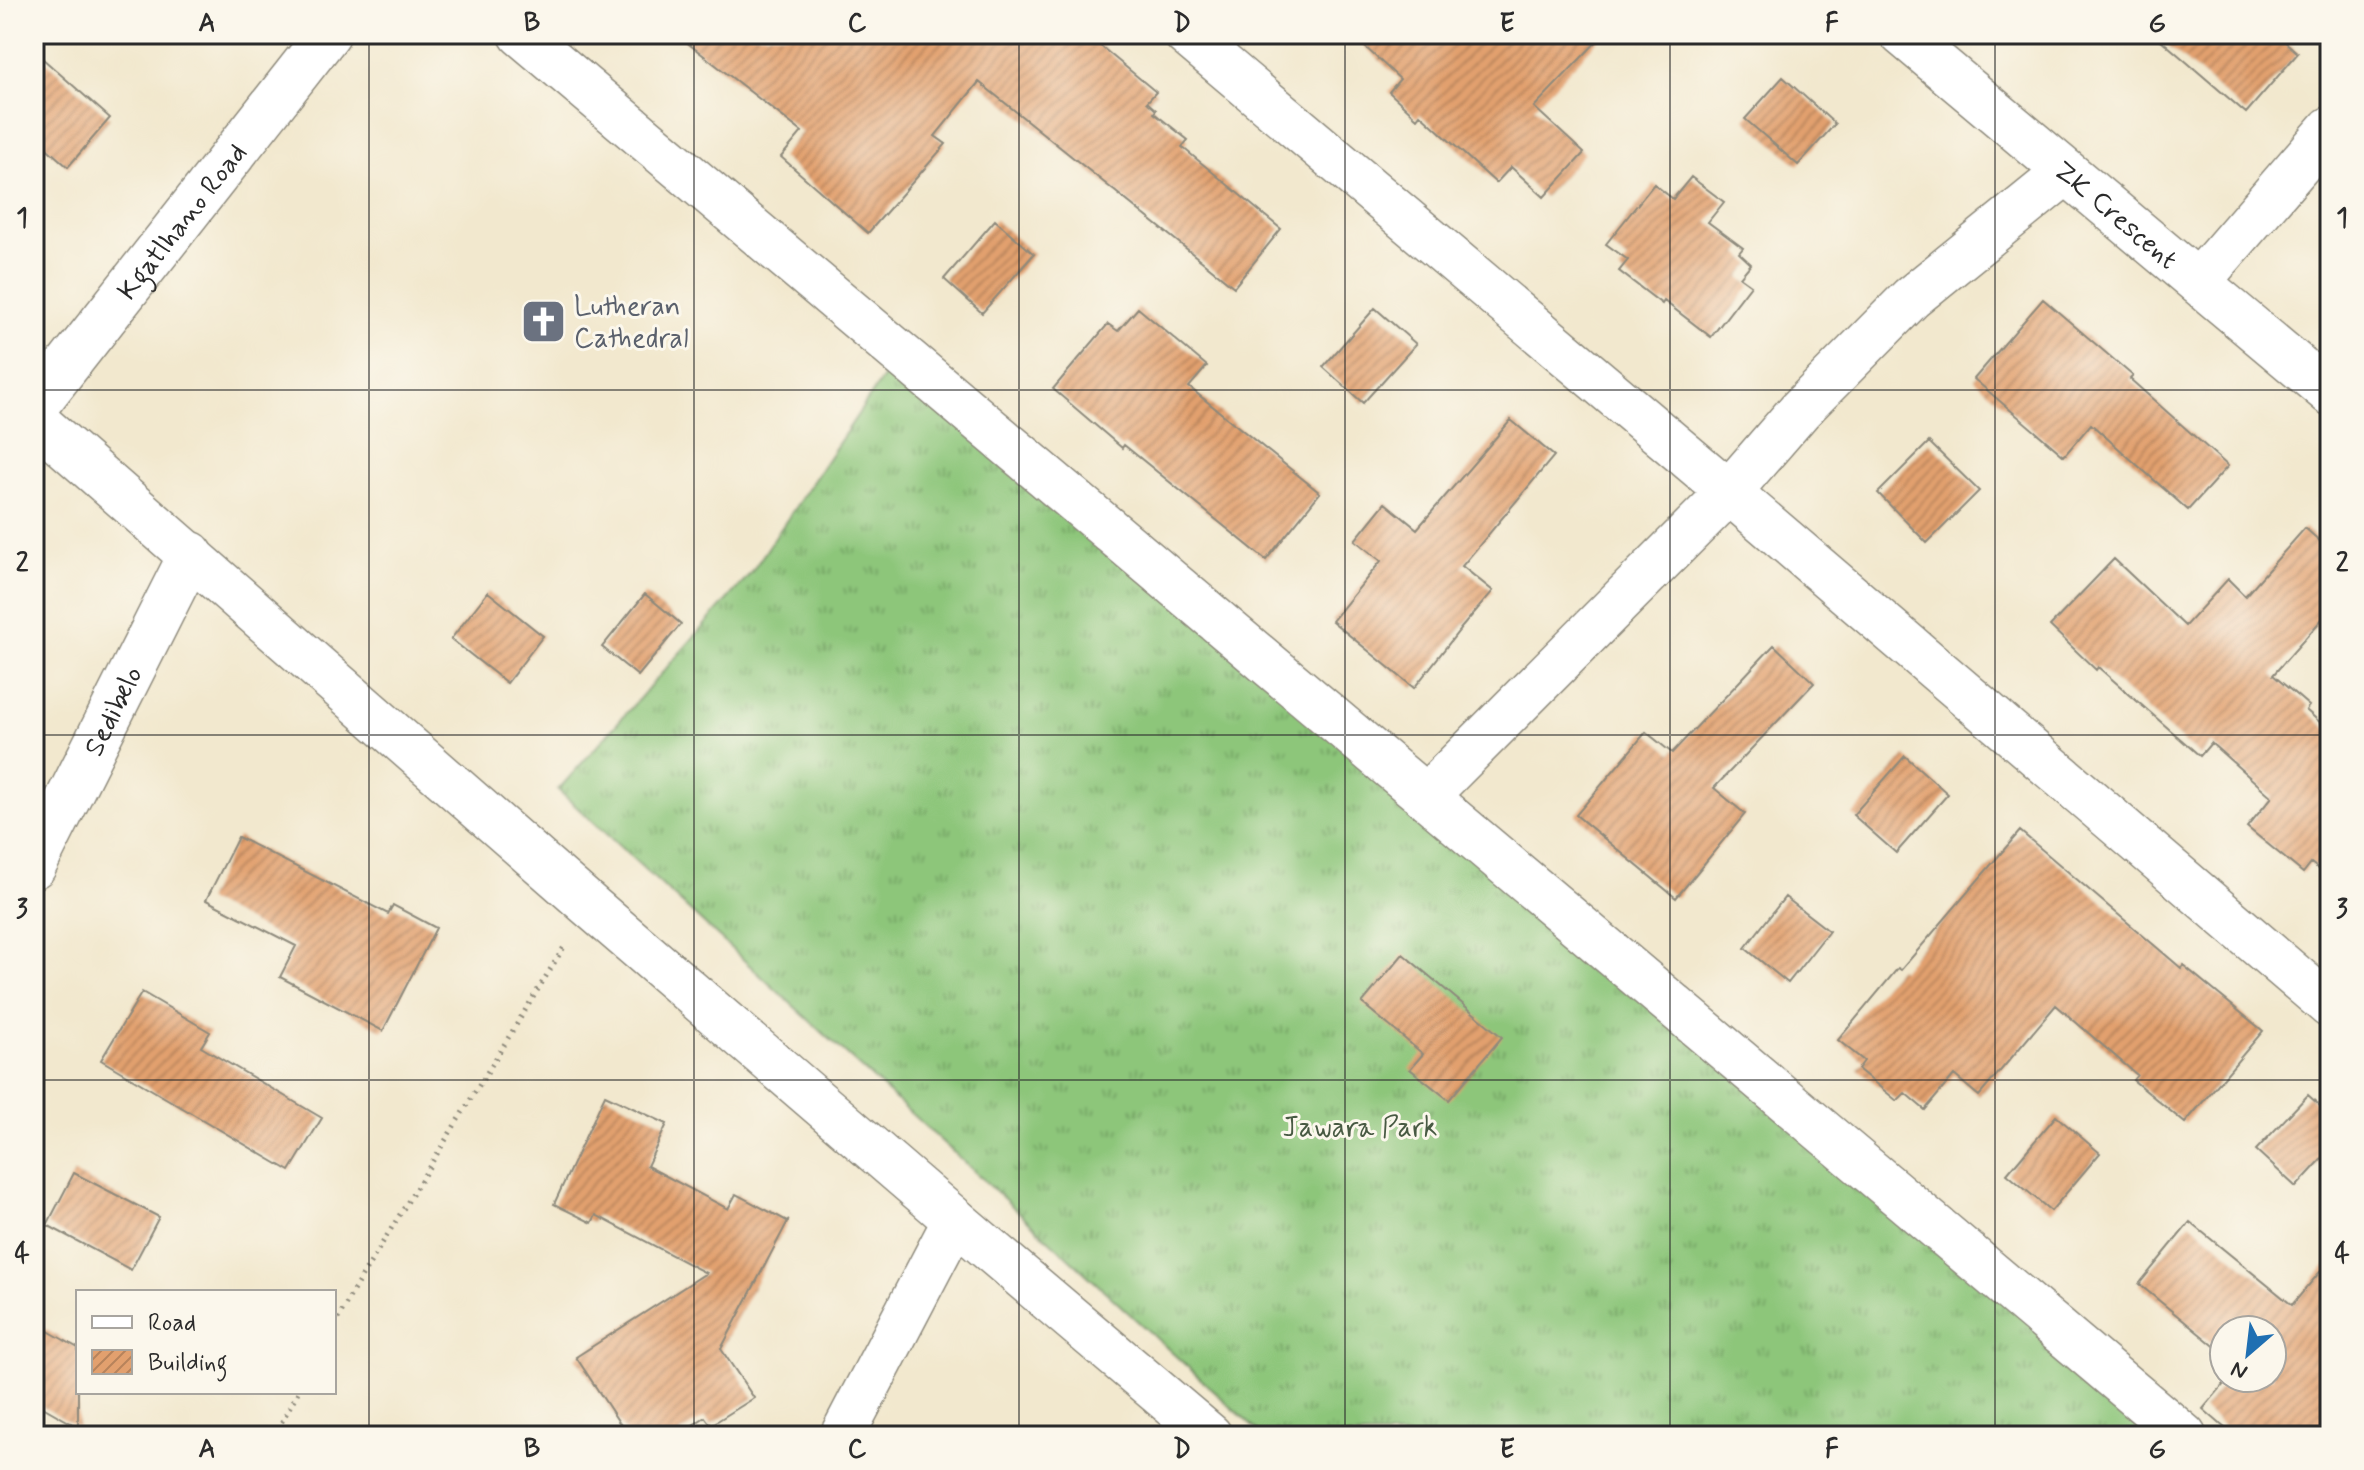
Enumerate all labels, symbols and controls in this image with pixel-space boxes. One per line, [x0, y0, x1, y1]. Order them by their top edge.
text: A [198, 7, 216, 41]
text: B [524, 7, 540, 41]
text: C [848, 7, 867, 41]
text: D [1173, 7, 1191, 41]
text: E [1499, 7, 1515, 41]
text: F [1825, 7, 1839, 41]
text: G [2148, 7, 2166, 41]
street label: Kgatlhano Road [110, 136, 256, 309]
street label: ZK Crescent [2045, 153, 2185, 279]
text: 1 [16, 202, 28, 236]
text: 1 [2336, 202, 2348, 236]
place label: Lutheran Cathedral [574, 289, 689, 358]
church icon: Lutheran Cathedral [519, 297, 567, 345]
text: 2 [16, 547, 29, 581]
text: 2 [2336, 547, 2349, 581]
street label: Sedibelo [76, 661, 153, 763]
text: 3 [16, 893, 28, 927]
text: 3 [2336, 893, 2348, 927]
park label: Jawara Park [1283, 1110, 1438, 1147]
text: 4 [14, 1238, 30, 1272]
text: 4 [2334, 1238, 2350, 1272]
legend [76, 1290, 336, 1394]
text: Road [148, 1308, 196, 1339]
north arrow [2208, 1314, 2288, 1394]
text: Building [148, 1348, 228, 1382]
text: N [2227, 1354, 2253, 1386]
text: A [198, 1433, 216, 1467]
text: B [524, 1433, 540, 1467]
text: C [848, 1433, 867, 1467]
text: D [1173, 1433, 1191, 1467]
text: E [1499, 1433, 1515, 1467]
text: F [1825, 1433, 1839, 1467]
text: G [2148, 1433, 2166, 1467]

